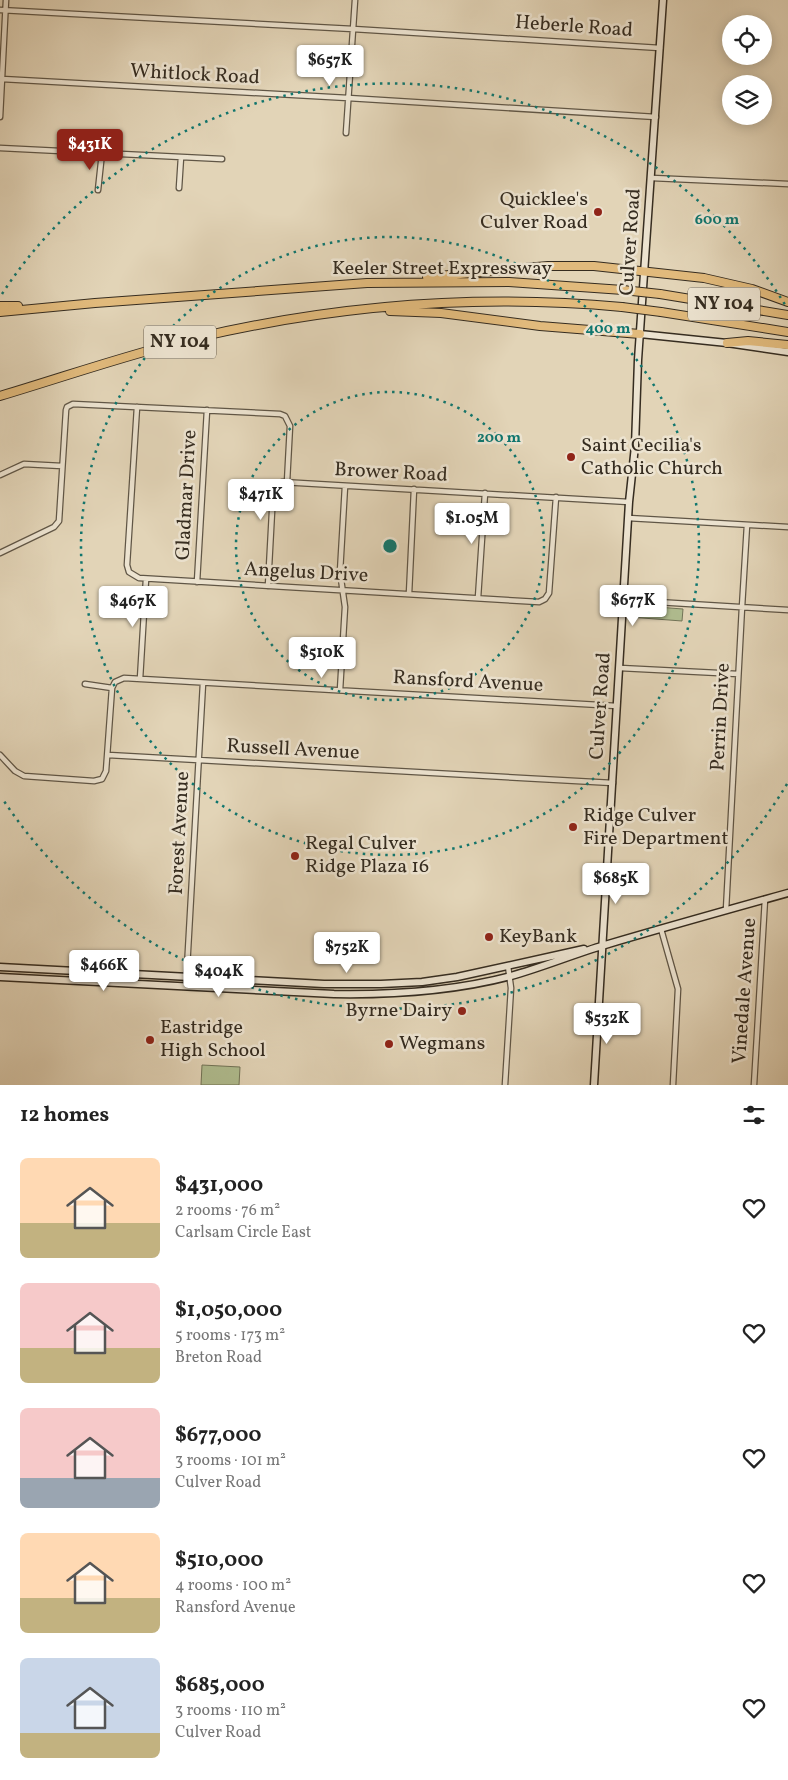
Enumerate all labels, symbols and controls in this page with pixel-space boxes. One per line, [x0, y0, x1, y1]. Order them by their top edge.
street label: Heberle Road [514, 9, 634, 45]
map controls [722, 15, 772, 125]
button: locate [722, 15, 772, 65]
pin: $657K [295, 44, 365, 87]
text: $657K [308, 50, 352, 72]
street label: Whitlock Road [129, 58, 261, 92]
button: layers [722, 75, 772, 125]
pin: $431K [55, 128, 125, 171]
text: $431K [68, 134, 112, 156]
place label: Quicklee's Culver Road [480, 186, 588, 237]
street label: Culver Road [613, 187, 649, 297]
marker: Quicklee's Culver Road [592, 206, 604, 218]
text: 600 m [695, 210, 740, 231]
street label: Keeler Street Expressway [332, 255, 552, 283]
road number: NY 104 [688, 288, 760, 320]
text: 400 m [586, 319, 631, 340]
road number: NY 104 [144, 326, 216, 358]
text: 200 m [477, 428, 521, 449]
street label: Gladmar Drive [170, 429, 204, 561]
place label: Saint Cecilia's Catholic Church [581, 432, 723, 483]
marker: Saint Cecilia's Catholic Church [565, 451, 577, 463]
street label: Brower Road [334, 456, 448, 490]
pin: $471K [226, 478, 296, 521]
text: $471K [239, 484, 283, 506]
pin: $1.05M [431, 502, 513, 545]
text: $1.05M [446, 508, 498, 530]
centre of rings [381, 537, 399, 555]
street label: Angelus Drive [243, 556, 369, 590]
pin: $677K [598, 584, 668, 627]
pin: $467K [98, 586, 168, 628]
text: $677K [611, 590, 655, 612]
text: $467K [110, 591, 156, 613]
pin: $510K [287, 636, 357, 679]
text: $510K [300, 642, 344, 664]
street label: Culver Road [583, 651, 619, 761]
street label: Perrin Drive [704, 662, 738, 772]
street label: Ransford Avenue [392, 664, 544, 700]
street label: Russell Avenue [226, 733, 360, 767]
street label: Forest Avenue [163, 770, 197, 896]
place label: Ridge Culver Fire Department [583, 802, 729, 853]
marker: Ridge Culver Fire Department [567, 821, 579, 833]
place label: Regal Culver Ridge Plaza 16 [305, 830, 429, 881]
marker: Regal Culver Ridge Plaza 16 [289, 850, 301, 862]
pin: $685K [581, 862, 651, 905]
text: $685K [593, 868, 639, 890]
street label: Vinedale Avenue [726, 917, 764, 1065]
place label: KeyBank [499, 923, 577, 951]
marker: KeyBank [483, 931, 495, 943]
pin: $752K [312, 932, 382, 974]
text: $752K [325, 937, 369, 959]
pin: $466K [69, 950, 139, 992]
text: $466K [80, 955, 128, 977]
pin: $404K [184, 956, 254, 998]
text: $404K [194, 961, 244, 983]
place label: Byrne Dairy [345, 997, 452, 1025]
pin: $532K [572, 1002, 642, 1045]
marker: Byrne Dairy [456, 1005, 468, 1017]
text: $532K [585, 1008, 629, 1030]
place label: Eastridge High School [160, 1014, 266, 1065]
place label: Wegmans [399, 1030, 485, 1058]
marker: Eastridge High School [144, 1034, 156, 1046]
marker: Wegmans [383, 1038, 395, 1050]
text: 12 homes [20, 1101, 109, 1130]
icon: filters [740, 1101, 768, 1129]
text: $431,000 [175, 1171, 263, 1200]
icon: home [60, 1178, 120, 1238]
icon: heart [740, 1194, 768, 1222]
text: 2 rooms · 76 m² [175, 1200, 280, 1222]
text: Carlsam Circle East [175, 1222, 311, 1244]
text: $1,050,000 [175, 1296, 282, 1325]
icon: home [60, 1303, 120, 1363]
icon: heart [740, 1319, 768, 1347]
text: 5 rooms · 173 m² [175, 1325, 285, 1347]
text: Breton Road [175, 1347, 262, 1369]
text: $677,000 [175, 1421, 262, 1450]
icon: home [60, 1428, 120, 1488]
icon: heart [740, 1444, 768, 1472]
text: 3 rooms · 101 m² [175, 1450, 286, 1472]
text: Culver Road [175, 1472, 261, 1494]
text: $510,000 [175, 1546, 263, 1575]
icon: home [60, 1553, 120, 1613]
icon: heart [740, 1569, 768, 1597]
text: 4 rooms · 100 m² [175, 1575, 291, 1597]
text: Ransford Avenue [175, 1597, 296, 1619]
text: $685,000 [175, 1671, 265, 1700]
icon: home [60, 1678, 120, 1738]
icon: heart [740, 1694, 768, 1722]
text: 3 rooms · 110 m² [175, 1700, 286, 1722]
text: Culver Road [175, 1722, 261, 1744]

